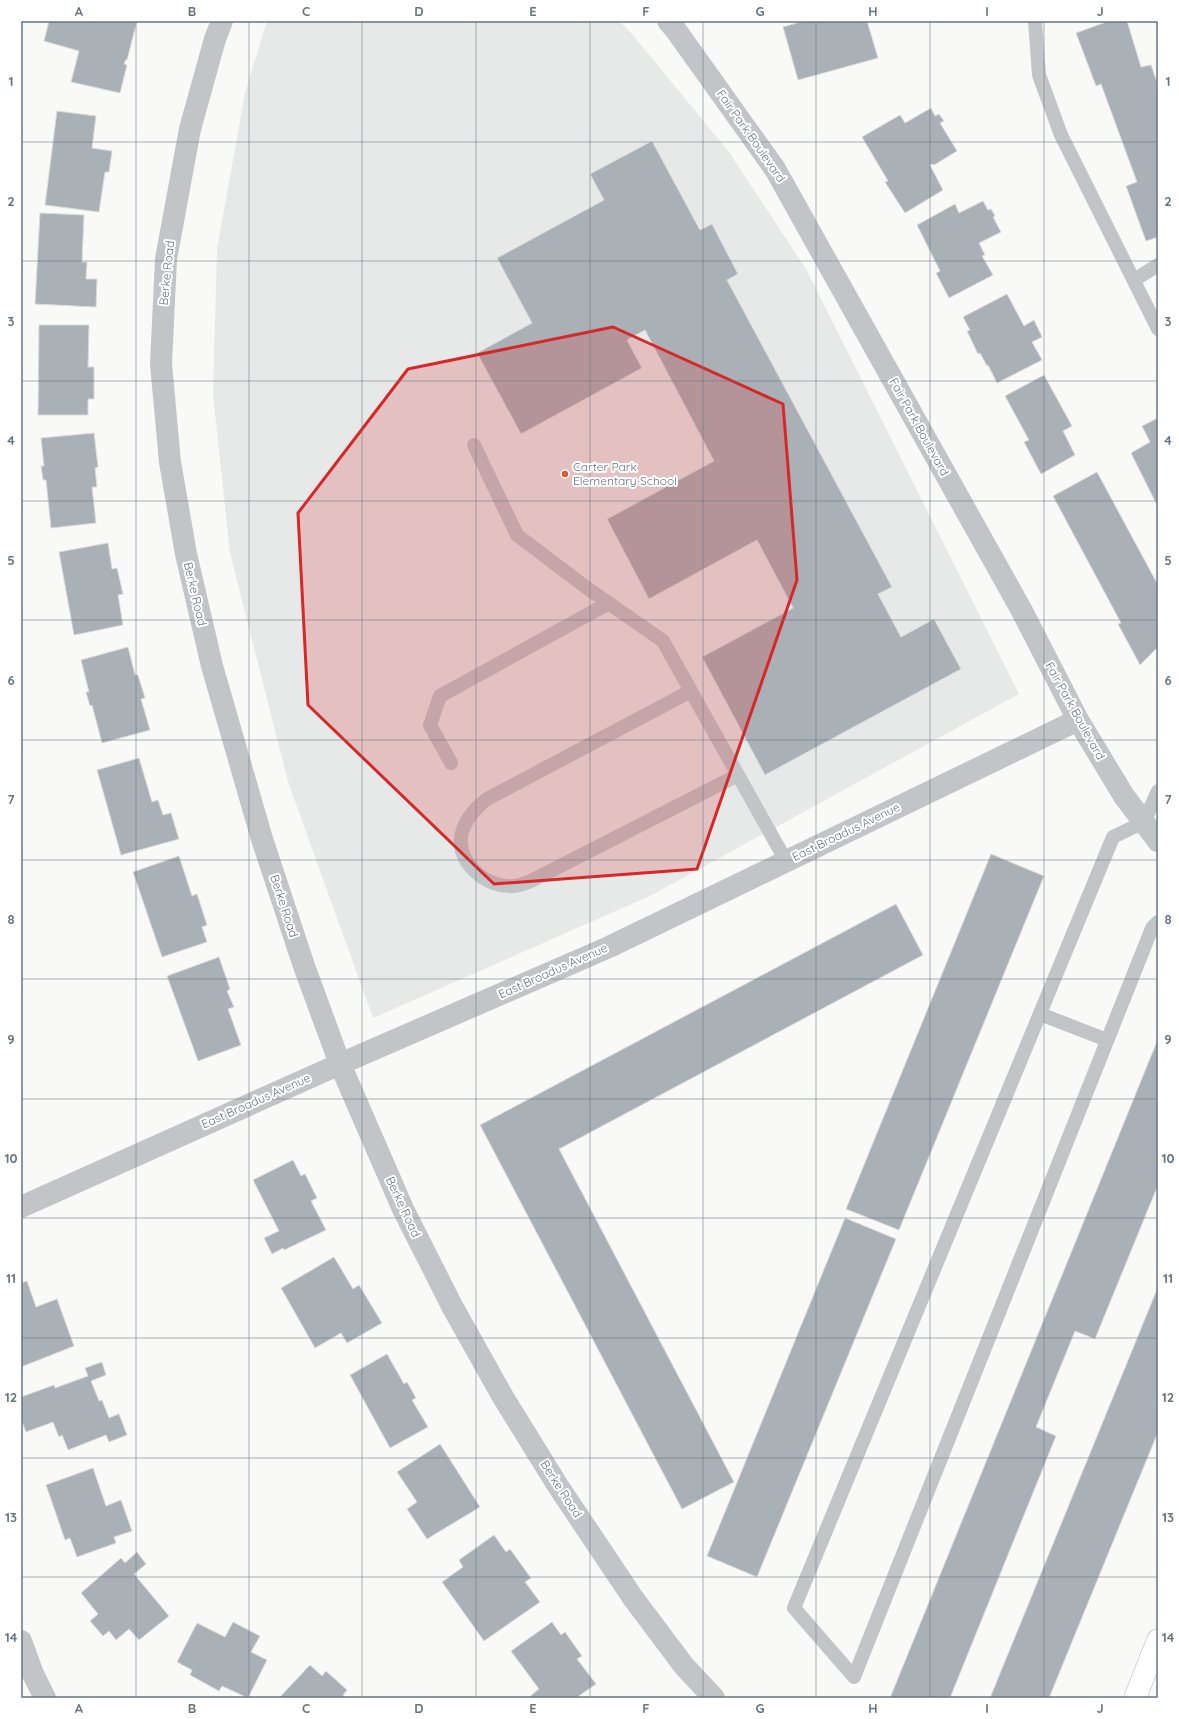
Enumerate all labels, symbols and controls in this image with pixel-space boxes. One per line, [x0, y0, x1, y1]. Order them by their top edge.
text: A [75, 3, 84, 19]
text: B [188, 3, 196, 19]
text: C [302, 3, 310, 19]
text: D [414, 3, 424, 19]
text: E [529, 3, 537, 19]
text: F [642, 3, 650, 19]
text: G [755, 3, 765, 19]
text: H [868, 3, 878, 19]
text: I [985, 3, 989, 19]
text: J [1096, 3, 1104, 19]
text: 1 [8, 73, 14, 89]
text: 1 [1165, 73, 1171, 89]
street label: Fair Park Boulevard [714, 87, 789, 185]
text: 2 [7, 193, 15, 209]
text: 2 [1164, 193, 1172, 209]
street label: Berke Road [156, 240, 177, 306]
text: 3 [8, 313, 15, 329]
text: 3 [1165, 313, 1172, 329]
street label: Fair Park Boulevard [886, 375, 953, 478]
text: 4 [7, 432, 15, 448]
text: 4 [1164, 432, 1172, 448]
place label: Carter Park Elementary School [573, 459, 677, 488]
marker: Carter Park Elementary School [560, 469, 570, 479]
text: 5 [7, 552, 15, 568]
text: 5 [1164, 552, 1172, 568]
street label: Berke Road [181, 560, 210, 627]
street label: Fair Park Boulevard [1042, 659, 1109, 762]
text: 6 [7, 672, 15, 688]
text: 6 [1164, 672, 1172, 688]
text: 7 [7, 791, 15, 807]
text: 7 [1164, 791, 1172, 807]
street label: East Broadus Avenue [789, 799, 902, 864]
street label: Berke Road [267, 873, 302, 939]
text: 8 [7, 911, 15, 927]
text: 8 [1164, 911, 1172, 927]
street label: East Broadus Avenue [496, 940, 610, 1001]
text: 9 [7, 1031, 15, 1047]
text: 9 [1164, 1031, 1172, 1047]
street label: East Broadus Avenue [199, 1070, 313, 1131]
text: 10 [4, 1150, 18, 1166]
text: 10 [1161, 1150, 1175, 1166]
street label: Berke Road [383, 1174, 424, 1239]
text: 11 [6, 1270, 16, 1286]
text: 11 [1163, 1270, 1173, 1286]
text: 12 [5, 1389, 17, 1405]
text: 12 [1162, 1389, 1174, 1405]
street label: Berke Road [537, 1457, 585, 1520]
text: 13 [5, 1509, 17, 1525]
text: 13 [1162, 1509, 1174, 1525]
text: 14 [5, 1629, 18, 1645]
text: 14 [1162, 1629, 1175, 1645]
text: A [75, 1700, 84, 1716]
text: B [188, 1700, 196, 1716]
text: C [302, 1700, 310, 1716]
text: D [414, 1700, 424, 1716]
text: E [529, 1700, 537, 1716]
text: F [642, 1700, 650, 1716]
text: G [755, 1700, 765, 1716]
text: H [868, 1700, 878, 1716]
text: I [985, 1700, 989, 1716]
text: J [1096, 1700, 1104, 1716]

